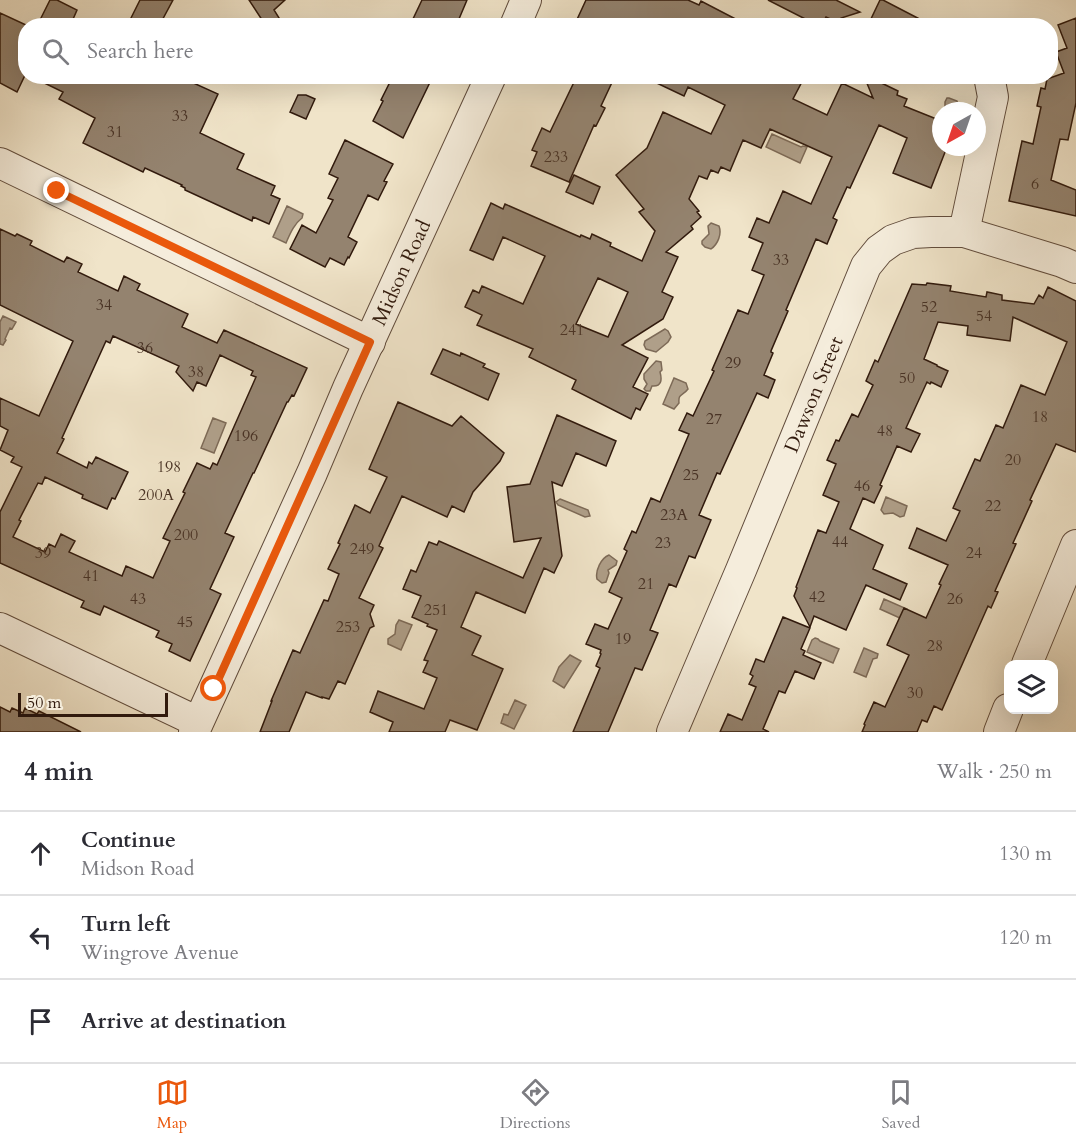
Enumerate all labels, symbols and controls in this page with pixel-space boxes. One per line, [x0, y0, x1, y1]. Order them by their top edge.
search box [18, 18, 1058, 84]
icon: search [39, 35, 72, 68]
text: Search here [87, 36, 194, 66]
north arrow [932, 102, 986, 156]
house number: 33 [172, 105, 188, 127]
house number: 31 [107, 121, 123, 143]
house number: 233 [544, 146, 568, 168]
house number: 6 [1031, 173, 1039, 195]
route end [43, 177, 69, 203]
street label: Midson Road [366, 215, 437, 330]
house number: 33 [773, 249, 789, 271]
house number: 34 [96, 294, 112, 316]
house number: 52 [921, 296, 937, 318]
house number: 54 [976, 305, 992, 327]
house number: 241 [560, 319, 584, 341]
street label: Dawson Street [778, 332, 850, 457]
house number: 36 [137, 337, 153, 359]
house number: 29 [725, 352, 741, 374]
house number: 38 [188, 361, 204, 383]
house number: 50 [899, 367, 915, 389]
house number: 18 [1032, 406, 1048, 428]
house number: 27 [706, 408, 722, 430]
house number: 48 [877, 420, 893, 442]
house number: 196 [234, 425, 258, 447]
house number: 20 [1005, 449, 1021, 471]
house number: 198 [157, 456, 181, 478]
house number: 25 [683, 464, 699, 486]
house number: 46 [854, 475, 870, 497]
house number: 200A [138, 484, 175, 506]
house number: 22 [985, 495, 1001, 517]
house number: 23A [660, 504, 689, 526]
house number: 200 [174, 524, 198, 546]
house number: 44 [832, 531, 848, 553]
house number: 23 [655, 532, 671, 554]
house number: 249 [350, 538, 374, 560]
house number: 39 [35, 542, 51, 564]
house number: 24 [966, 542, 982, 564]
house number: 41 [83, 565, 99, 587]
house number: 21 [638, 573, 654, 595]
house number: 42 [809, 586, 825, 608]
house number: 43 [130, 588, 146, 610]
house number: 26 [947, 588, 963, 610]
house number: 251 [424, 599, 448, 621]
house number: 45 [177, 611, 193, 633]
house number: 253 [336, 616, 360, 638]
house number: 19 [615, 628, 631, 650]
house number: 28 [927, 635, 943, 657]
map controls [1004, 660, 1058, 714]
button: layers [1004, 660, 1058, 714]
route start [200, 675, 226, 701]
house number: 30 [907, 682, 923, 704]
scale bar [18, 690, 168, 718]
text: 50 m [27, 692, 61, 714]
text: 4 min [24, 754, 93, 789]
text: Walk · 250 m [937, 758, 1052, 785]
text: Continue [81, 825, 176, 855]
icon: ahead [24, 837, 57, 870]
text: 130 m [999, 840, 1052, 867]
text: Midson Road [81, 855, 194, 882]
text: Turn left [81, 909, 170, 939]
icon: left [24, 921, 57, 954]
text: 120 m [999, 924, 1052, 951]
text: Wingrove Avenue [81, 939, 239, 966]
icon: arrive [24, 1005, 57, 1038]
text: Arrive at destination [81, 1006, 286, 1036]
tab: Map [156, 1076, 189, 1134]
tab: Directions [500, 1076, 570, 1134]
tab: Saved [882, 1076, 920, 1134]

